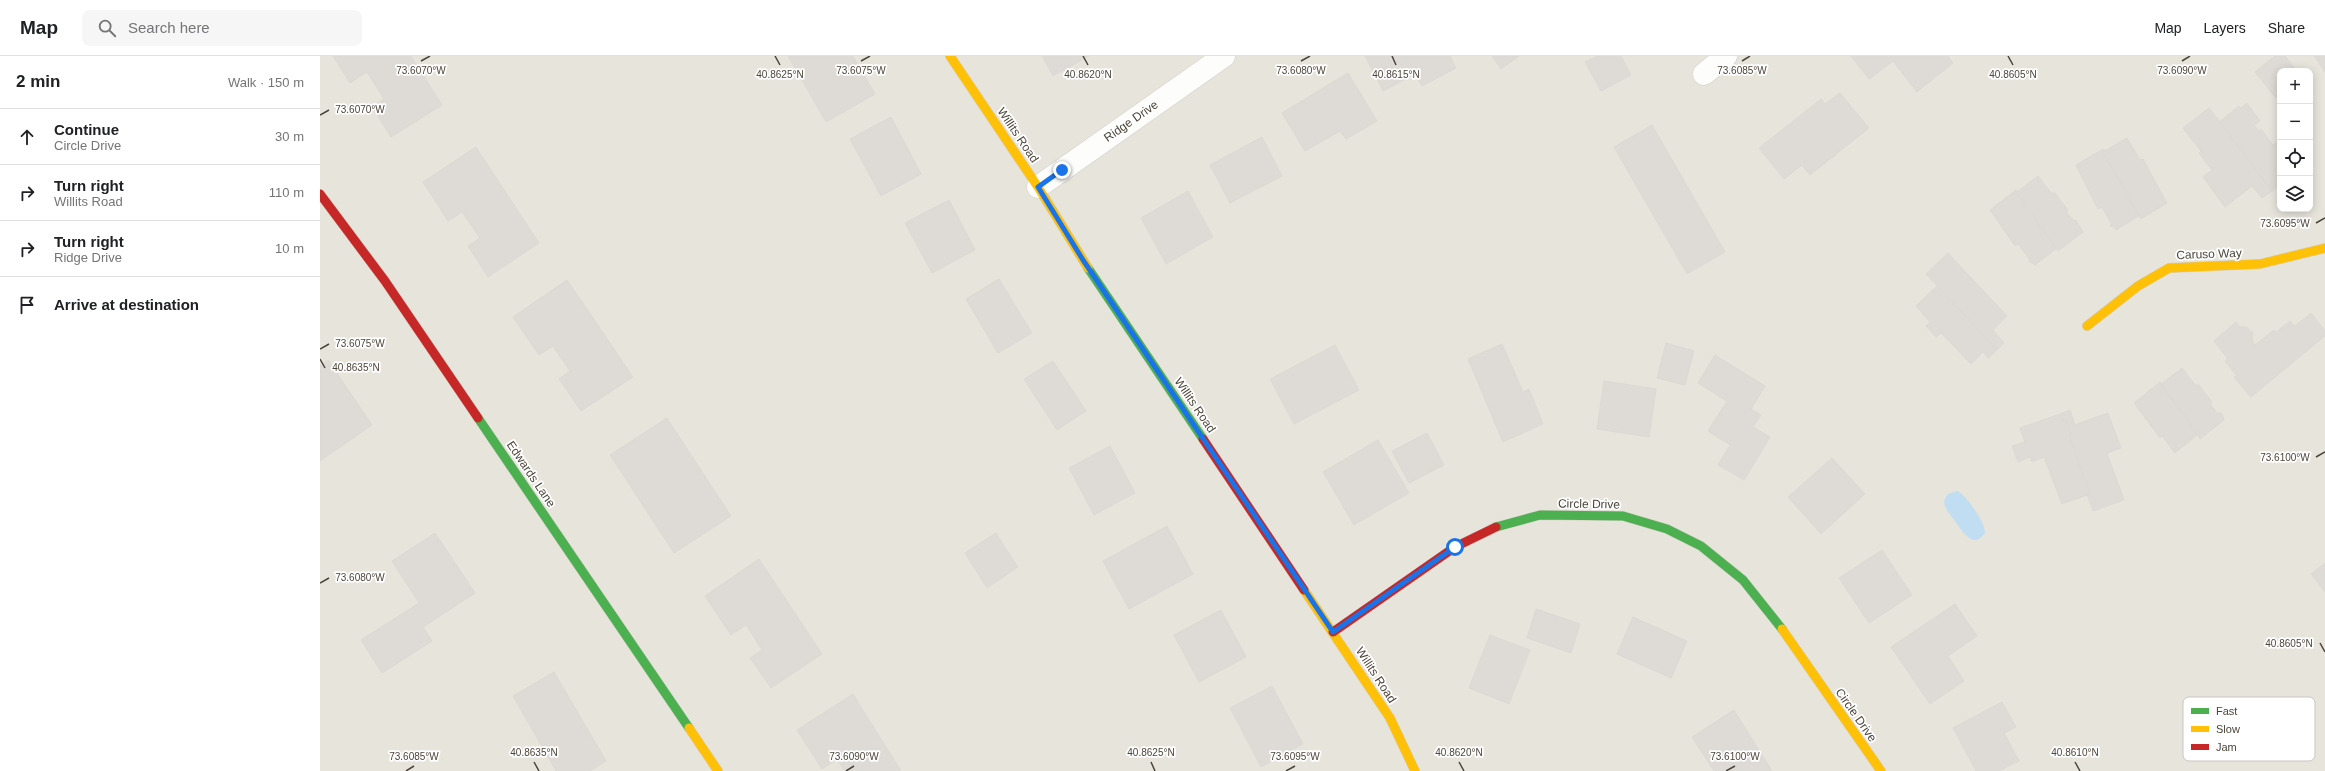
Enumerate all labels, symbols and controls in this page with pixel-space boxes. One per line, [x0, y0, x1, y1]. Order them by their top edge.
search box [82, 10, 362, 46]
text: Map [20, 17, 58, 38]
icon: search [96, 17, 118, 39]
text: Search here [128, 19, 210, 36]
text: Map [2154, 20, 2182, 36]
text: Layers [2204, 20, 2246, 36]
text: Share [2268, 20, 2305, 36]
text: 73.6070°W [396, 65, 446, 76]
text: 73.6075°W [836, 65, 886, 76]
text: 73.6080°W [1276, 65, 1326, 76]
text: 73.6085°W [1717, 65, 1767, 76]
text: 73.6090°W [2157, 65, 2207, 76]
map controls [2277, 68, 2313, 212]
button: + [2277, 68, 2313, 104]
text: 40.8625°N [756, 69, 804, 80]
text: 40.8620°N [1064, 69, 1112, 80]
text: 40.8615°N [1372, 69, 1420, 80]
text: 40.8605°N [1989, 69, 2037, 80]
text: 2 min [16, 72, 60, 91]
text: Walk · 150 m [228, 75, 304, 90]
street label: Ridge Drive [1101, 97, 1161, 145]
text: 73.6070°W [335, 104, 385, 115]
button: − [2277, 104, 2313, 140]
street label: Willits Road [994, 105, 1042, 165]
text: Continue [54, 121, 119, 138]
icon: ahead [16, 126, 38, 148]
text: 30 m [275, 129, 304, 144]
text: Circle Drive [54, 138, 121, 153]
button: locate [2277, 140, 2313, 176]
route end [1053, 161, 1071, 179]
button: layers [2277, 176, 2313, 212]
text: Turn right [54, 177, 124, 194]
icon: right [16, 182, 38, 204]
text: 110 m [269, 185, 304, 200]
text: Willits Road [54, 194, 123, 209]
text: 73.6095°W [2260, 218, 2310, 229]
text: Turn right [54, 233, 124, 250]
icon: right [16, 238, 38, 260]
text: 10 m [275, 241, 304, 256]
street label: Caruso Way [2176, 246, 2242, 262]
text: Ridge Drive [54, 250, 122, 265]
icon: arrive [16, 294, 38, 316]
text: Arrive at destination [54, 296, 199, 313]
text: 73.6075°W [335, 338, 385, 349]
text: 40.8635°N [332, 362, 380, 373]
street label: Willits Road [1171, 375, 1219, 435]
street label: Edwards Lane [504, 438, 558, 510]
text: 73.6100°W [2260, 452, 2310, 463]
street label: Circle Drive [1558, 496, 1620, 512]
route start [1446, 538, 1464, 556]
text: 73.6080°W [335, 572, 385, 583]
text: 40.8605°N [2265, 638, 2313, 649]
street label: Willits Road [1353, 645, 1399, 705]
street label: Circle Drive [1832, 686, 1880, 745]
legend [2183, 697, 2315, 761]
text: Fast [2216, 705, 2237, 717]
text: Slow [2216, 723, 2240, 735]
text: Jam [2216, 741, 2237, 753]
text: 40.8635°N [510, 747, 558, 758]
text: 40.8625°N [1127, 747, 1175, 758]
text: 40.8620°N [1435, 747, 1483, 758]
text: 40.8610°N [2051, 747, 2099, 758]
text: 73.6085°W [389, 751, 439, 762]
text: 73.6090°W [829, 751, 879, 762]
text: 73.6095°W [1270, 751, 1320, 762]
text: 73.6100°W [1710, 751, 1760, 762]

